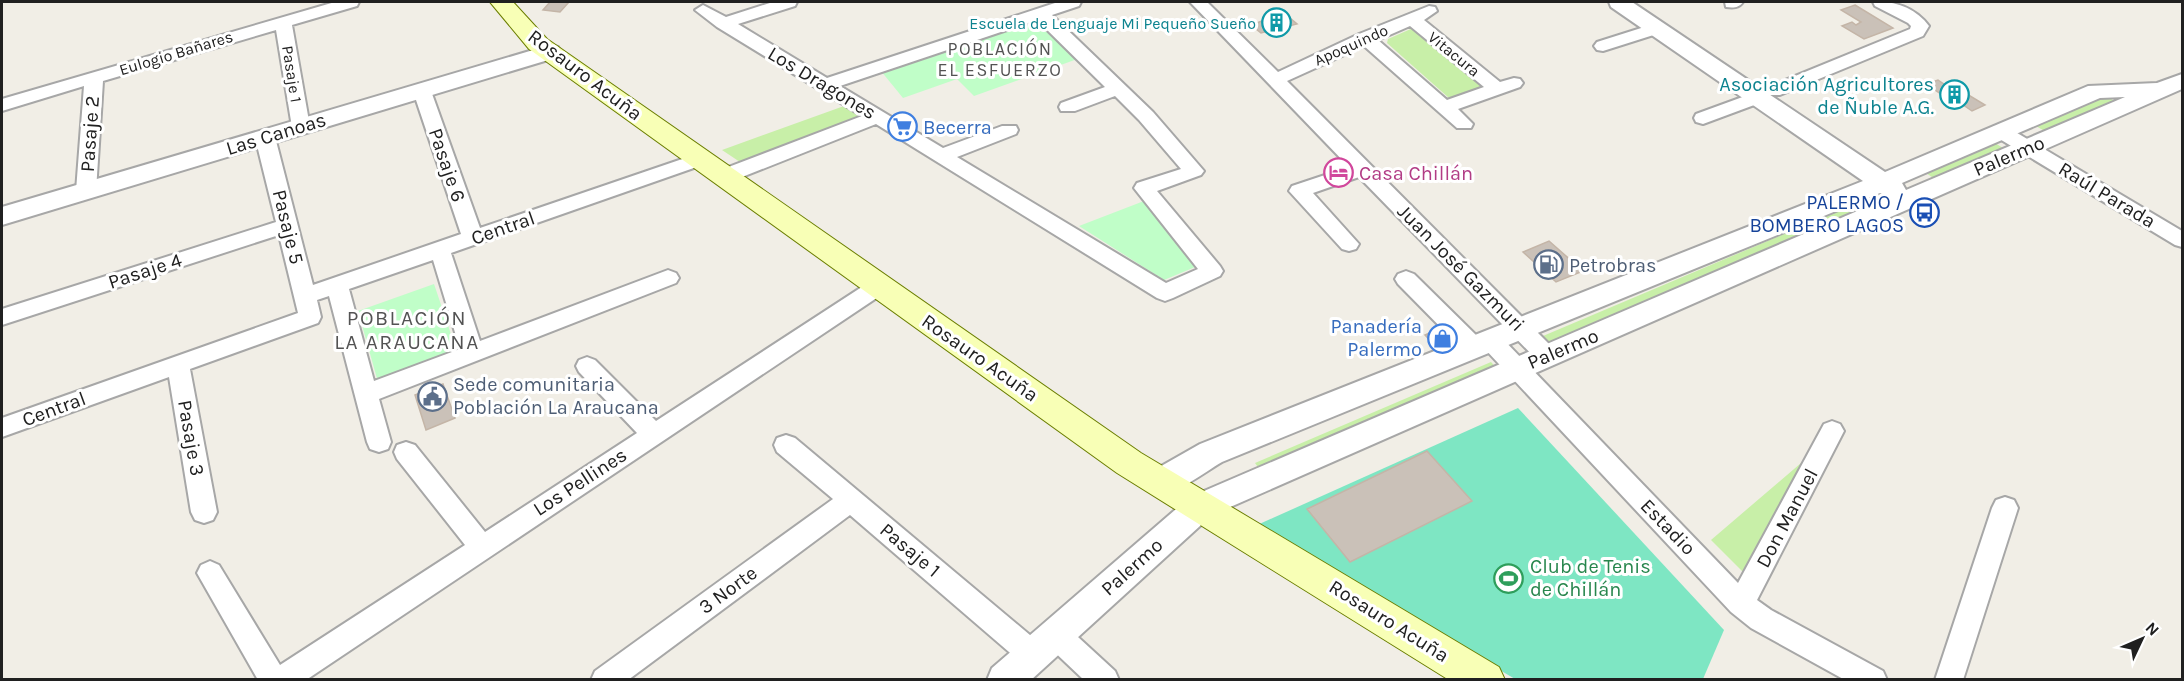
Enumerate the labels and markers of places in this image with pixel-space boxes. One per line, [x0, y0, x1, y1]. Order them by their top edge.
building icon: Escuela de Lenguaje Mi Pequeño Sueño [1261, 7, 1293, 39]
place label: Escuela de Lenguaje Mi Pequeño Sueño [969, 14, 1256, 33]
place label: Asociación Agricultores de Ñuble A.G. [1719, 73, 1934, 119]
building icon: Asociación Agricultores de Ñuble A.G. [1939, 79, 1971, 111]
supermarket icon: Becerra [886, 111, 918, 143]
place label: Becerra [923, 116, 992, 139]
hotel icon: Casa Chillán [1322, 157, 1354, 189]
place label: Casa Chillán [1359, 162, 1473, 185]
place label: PALERMO / BOMBERO LAGOS [1749, 191, 1904, 237]
bus stop icon: PALERMO / BOMBERO LAGOS [1909, 197, 1941, 229]
fuel station icon: Petrobras [1532, 249, 1564, 281]
place label: Petrobras [1569, 254, 1657, 277]
place label: Panadería Palermo [1331, 315, 1422, 361]
shop icon: Panadería Palermo [1427, 322, 1459, 354]
place label: Sede comunitaria Población La Araucana [453, 373, 659, 419]
public building icon: Sede comunitaria Población La Araucana [416, 380, 448, 412]
place label: Club de Tenis de Chillán [1530, 555, 1651, 601]
sports icon: Club de Tenis de Chillán [1493, 562, 1525, 594]

